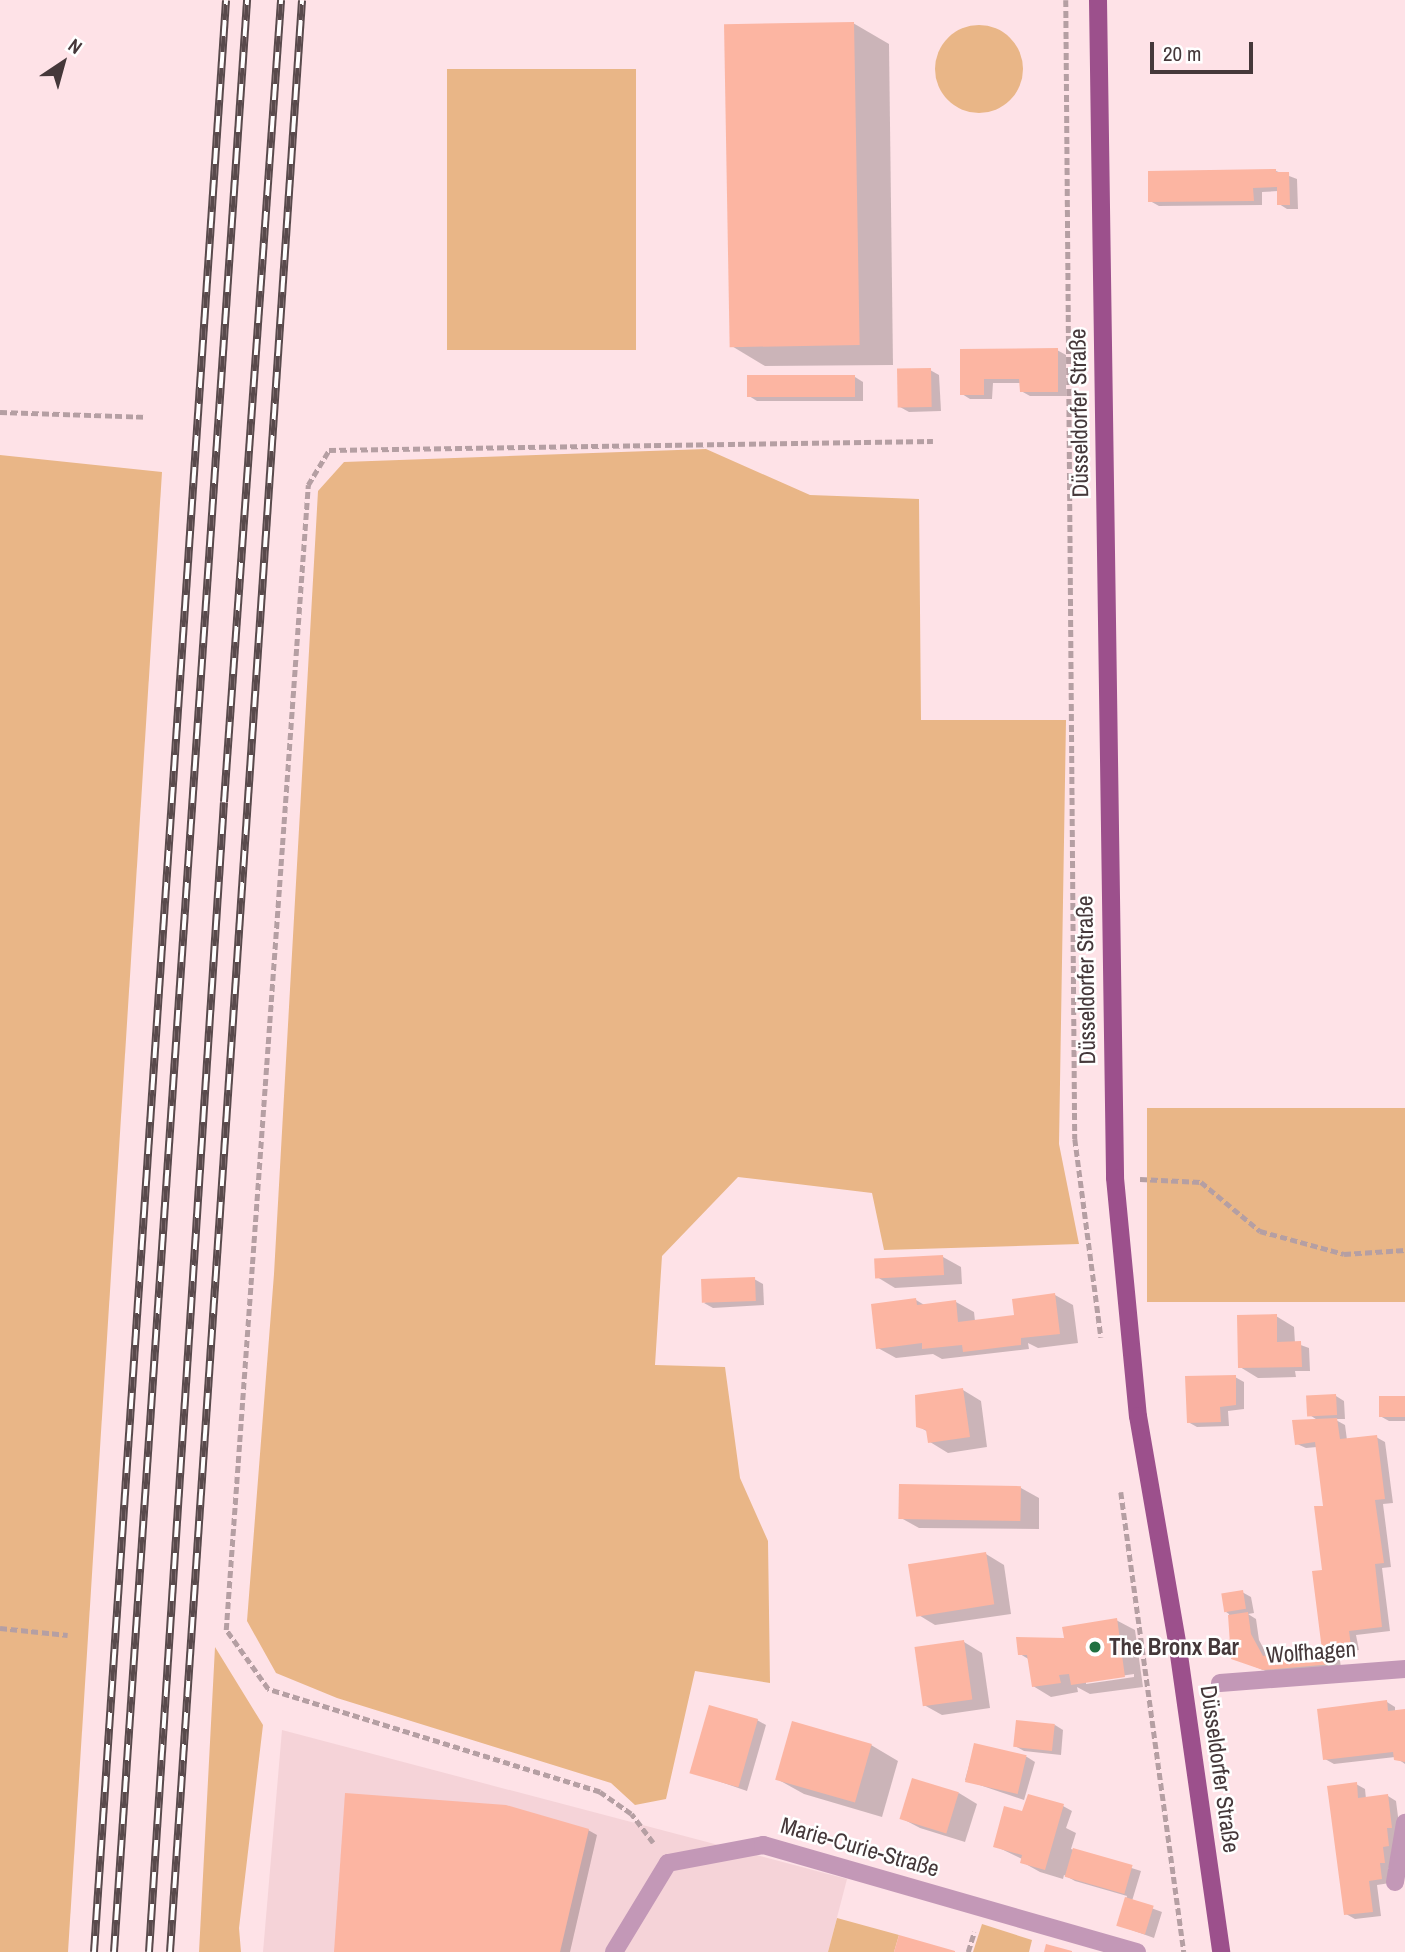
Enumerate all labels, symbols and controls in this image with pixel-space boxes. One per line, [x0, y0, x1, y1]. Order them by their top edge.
north arrow [28, 28, 98, 98]
scale bar [1153, 28, 1256, 72]
text: N [63, 32, 88, 60]
text: 20 m [1163, 39, 1201, 68]
street label: Düsseldorfer Straße [1064, 328, 1094, 498]
street label: Düsseldorfer Straße [1071, 895, 1101, 1065]
place label: The Bronx Bar [1109, 1633, 1239, 1661]
street label: Wolfhagen [1265, 1635, 1357, 1669]
marker: The Bronx Bar [1087, 1639, 1103, 1655]
street label: Düsseldorfer Straße [1195, 1684, 1245, 1854]
street label: Marie-Curie-Straße [778, 1811, 942, 1883]

